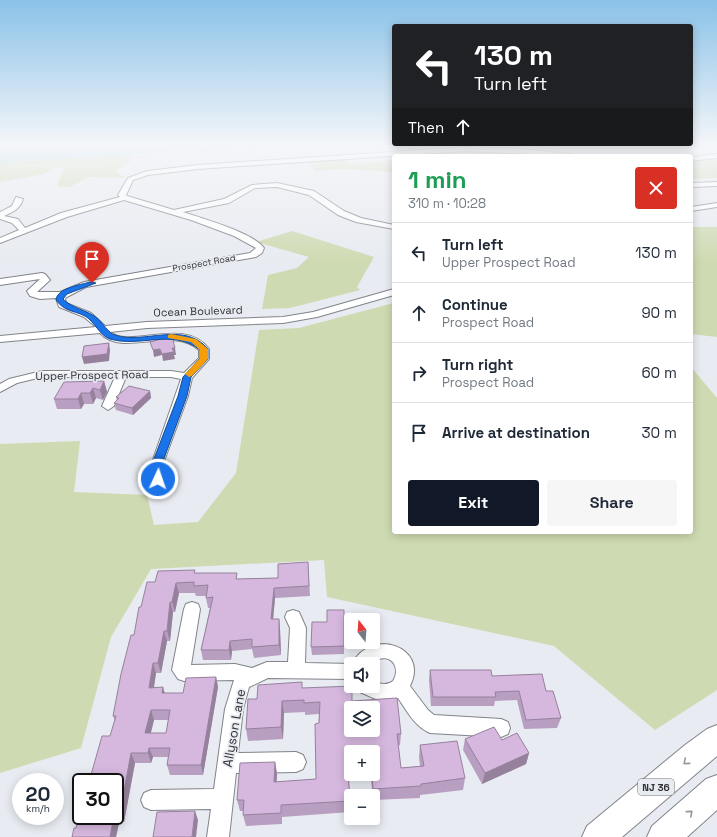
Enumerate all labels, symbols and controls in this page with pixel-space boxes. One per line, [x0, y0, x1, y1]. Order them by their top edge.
text: 130 m [474, 37, 553, 73]
icon: left [408, 40, 460, 92]
text: Turn left [474, 72, 547, 95]
icon: ahead [452, 116, 474, 138]
text: Then [408, 118, 444, 137]
text: 1 min [408, 164, 467, 195]
button: close [635, 167, 677, 209]
text: 310 m · 10:28 [408, 195, 486, 212]
text: Turn left [442, 235, 504, 254]
pin [75, 242, 109, 283]
icon: left [408, 242, 430, 264]
text: 130 m [635, 243, 677, 262]
icon: arrive [81, 248, 103, 270]
street label: Prospect Road [172, 252, 237, 274]
text: Upper Prospect Road [442, 254, 576, 271]
text: Continue [442, 295, 508, 314]
street label: Ocean Boulevard [153, 302, 243, 320]
icon: ahead [408, 302, 430, 324]
text: 90 m [641, 303, 677, 322]
text: Prospect Road [442, 314, 534, 331]
text: Turn right [442, 355, 513, 374]
icon: right [408, 362, 430, 384]
text: 60 m [641, 363, 677, 382]
street label: Upper Prospect Road [35, 367, 149, 383]
text: Prospect Road [442, 374, 534, 391]
icon: arrive [408, 422, 430, 444]
text: Arrive at destination [442, 423, 590, 442]
text: 30 m [642, 423, 677, 442]
position arrow [137, 458, 179, 500]
button: Exit [408, 480, 539, 526]
button: Share [547, 480, 677, 526]
north arrow [344, 613, 380, 649]
map controls [344, 613, 380, 825]
button: sound [344, 657, 380, 693]
street label: Allyson Lane [219, 688, 249, 768]
button: layers [344, 701, 380, 737]
button: + [344, 745, 380, 781]
one-way arrow [683, 758, 691, 765]
speed limit sign: 30 [72, 773, 124, 825]
road number: NJ 36 [638, 779, 674, 795]
text: 20 [26, 781, 50, 807]
button: − [344, 789, 380, 825]
text: km/h [26, 802, 50, 815]
one-way arrow [685, 811, 693, 818]

